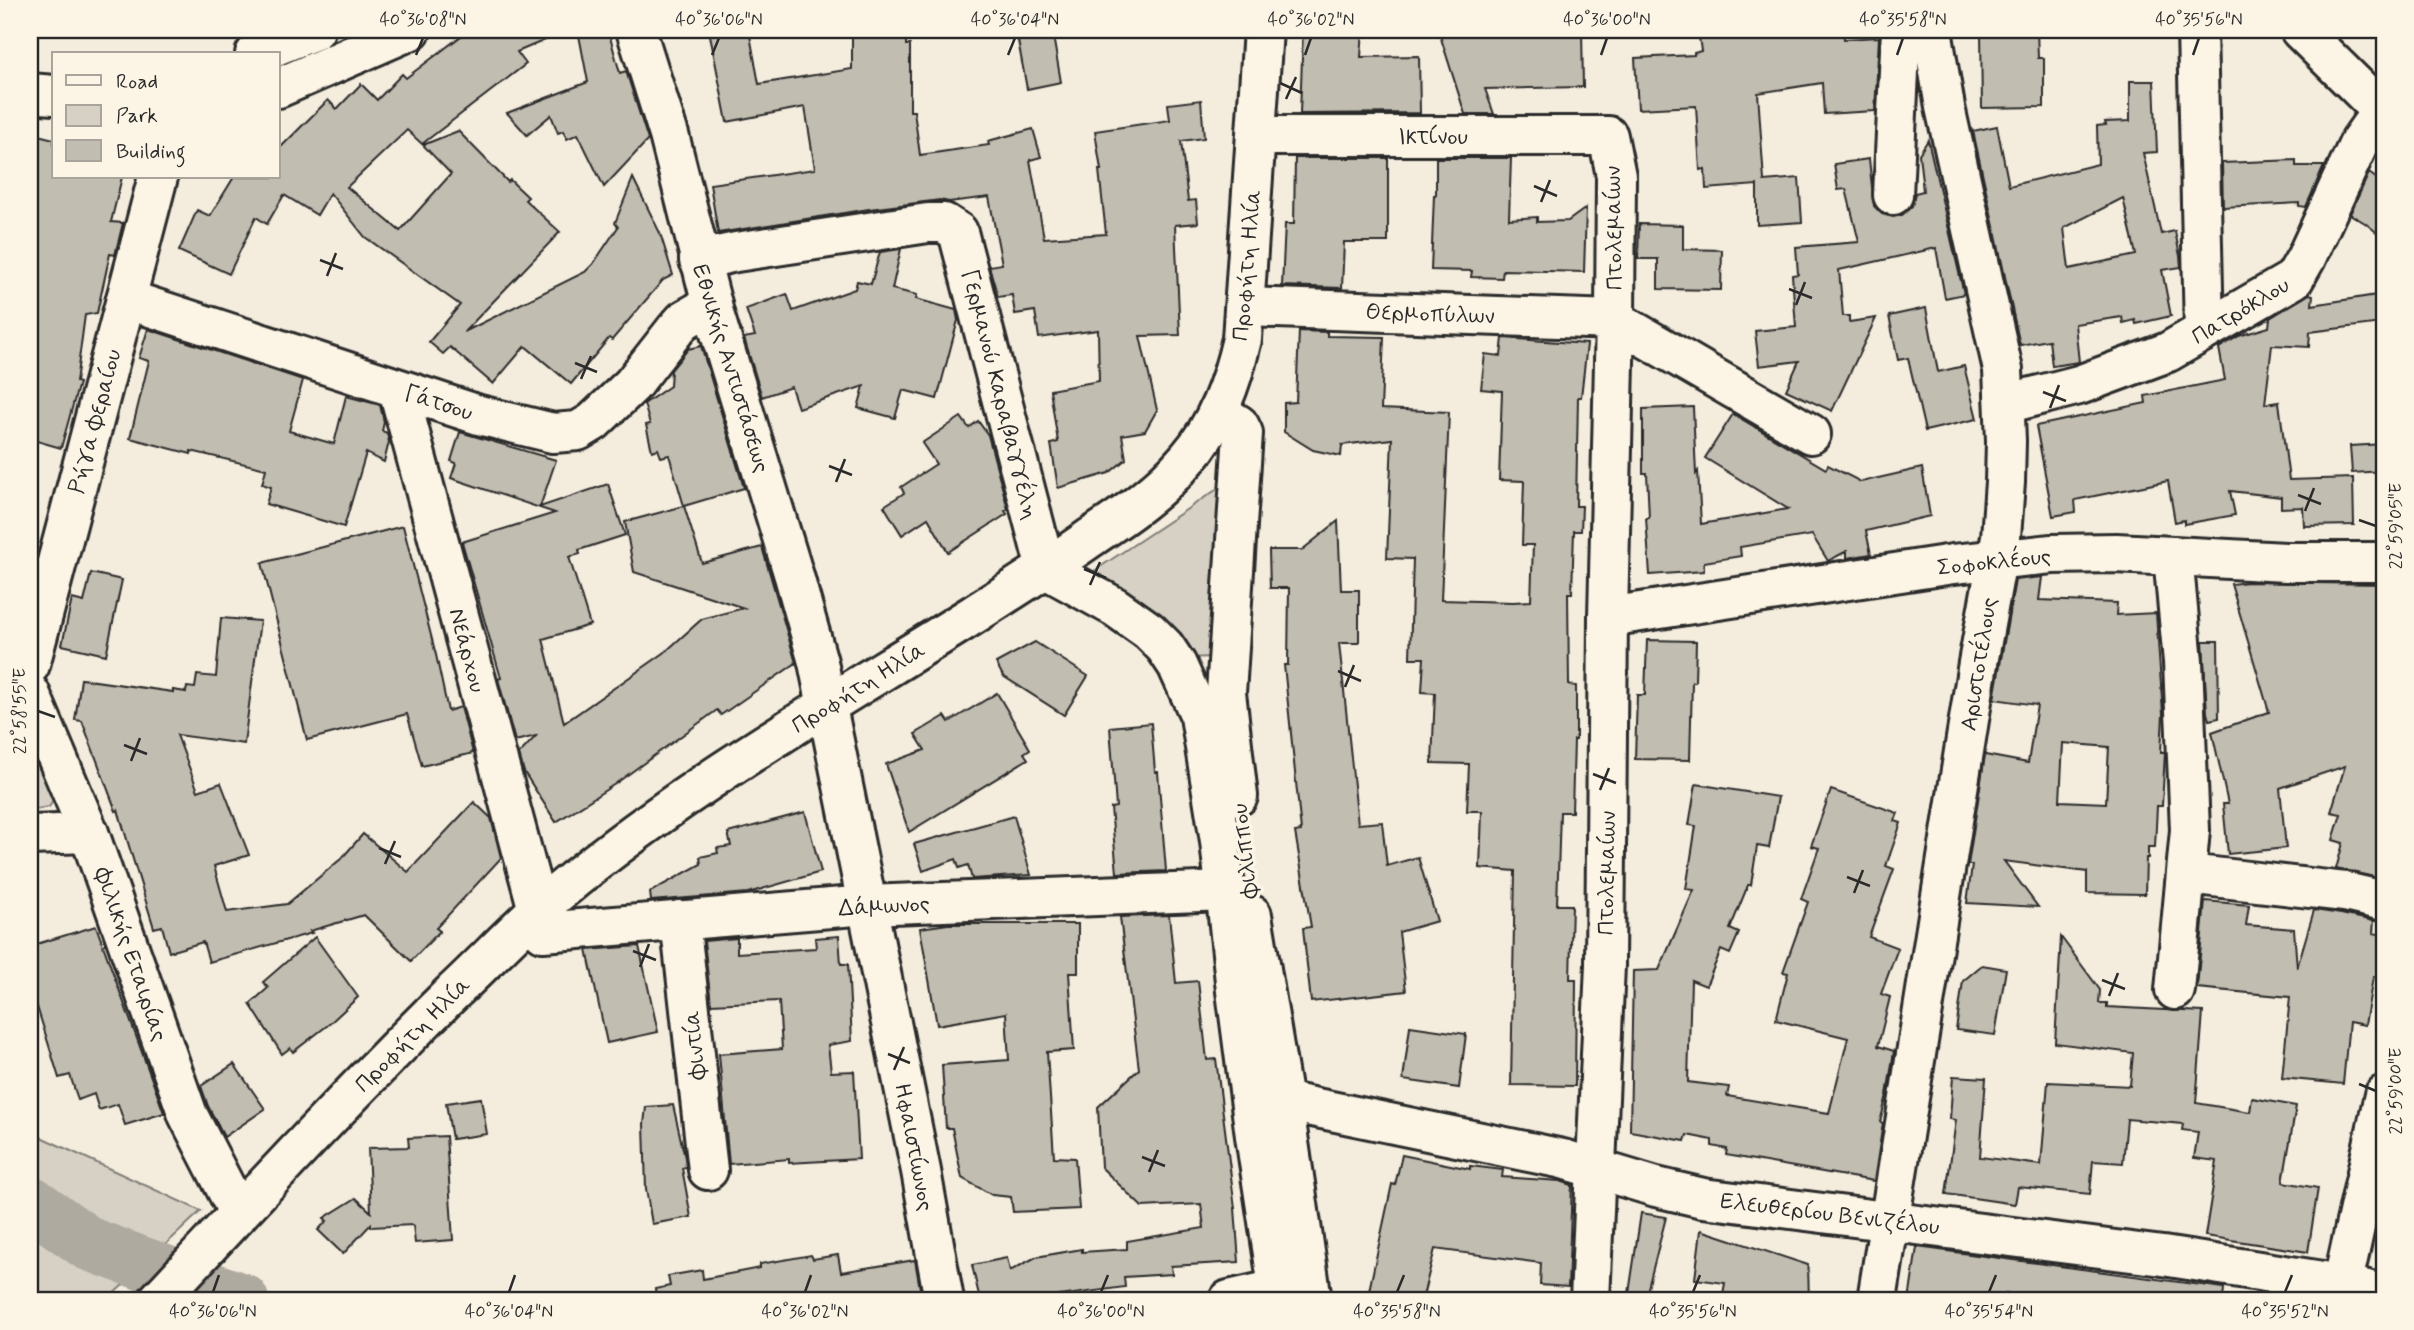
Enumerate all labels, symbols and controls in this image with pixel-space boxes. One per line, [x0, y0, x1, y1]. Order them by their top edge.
text: 40°36'08"N [379, 8, 467, 32]
text: 40°36'06"N [675, 8, 763, 32]
text: 40°36'04"N [971, 8, 1059, 32]
text: 40°36'02"N [1268, 8, 1354, 32]
text: 40°36'00"N [1563, 8, 1651, 32]
text: 40°35'58"N [1859, 8, 1947, 32]
text: 40°35'56"N [2155, 8, 2243, 32]
legend [52, 52, 280, 178]
text: Road [116, 68, 158, 96]
text: Park [116, 102, 158, 130]
street label: Ικτίνου [1398, 123, 1468, 153]
text: Building [116, 138, 186, 168]
street label: Πτολεμαίων [1599, 165, 1631, 291]
street label: Προφήτη Ηλία [1226, 188, 1270, 342]
street label: Εθνικής Αντιστάσεως [684, 261, 776, 476]
street label: Γερμανού Καραβαγγέλη [953, 266, 1047, 523]
street label: Πατρόκλου [2187, 271, 2295, 353]
street label: Θερμοπύλων [1365, 298, 1495, 332]
street label: Ρήγα Φεραίου [62, 346, 130, 497]
street label: Γάτσου [400, 379, 476, 429]
text: 22°59'05"E [2384, 483, 2408, 569]
street label: Σοφοκλέους [1936, 540, 2053, 584]
street label: Αριστοτέλους [1953, 595, 2005, 733]
street label: Νεάρχου [440, 605, 492, 696]
street label: Προφήτη Ηλία [787, 636, 931, 742]
text: 22°58'55"E [8, 668, 32, 754]
street label: Φιλίππου [1225, 802, 1267, 901]
street label: Πτολεμαίων [1592, 810, 1624, 936]
street label: Φιλικής Εταιρίας [86, 863, 174, 1045]
street label: Δάμωνος [838, 890, 931, 924]
street label: Προφήτη Ηλία [349, 971, 478, 1100]
street label: Φιντία [677, 1009, 715, 1082]
text: 22°59'00"E [2384, 1047, 2408, 1135]
street label: Ηφαιστίωνος [886, 1081, 940, 1214]
street label: Ελευθερίου Βενιζέλου [1718, 1185, 1941, 1243]
text: 40°36'06"N [169, 1300, 257, 1324]
text: 40°36'04"N [465, 1300, 553, 1324]
text: 40°36'02"N [762, 1300, 848, 1324]
text: 40°36'00"N [1057, 1300, 1145, 1324]
text: 40°35'58"N [1353, 1300, 1441, 1324]
text: 40°35'56"N [1649, 1300, 1737, 1324]
text: 40°35'54"N [1945, 1300, 2033, 1324]
text: 40°35'52"N [2241, 1300, 2329, 1324]

